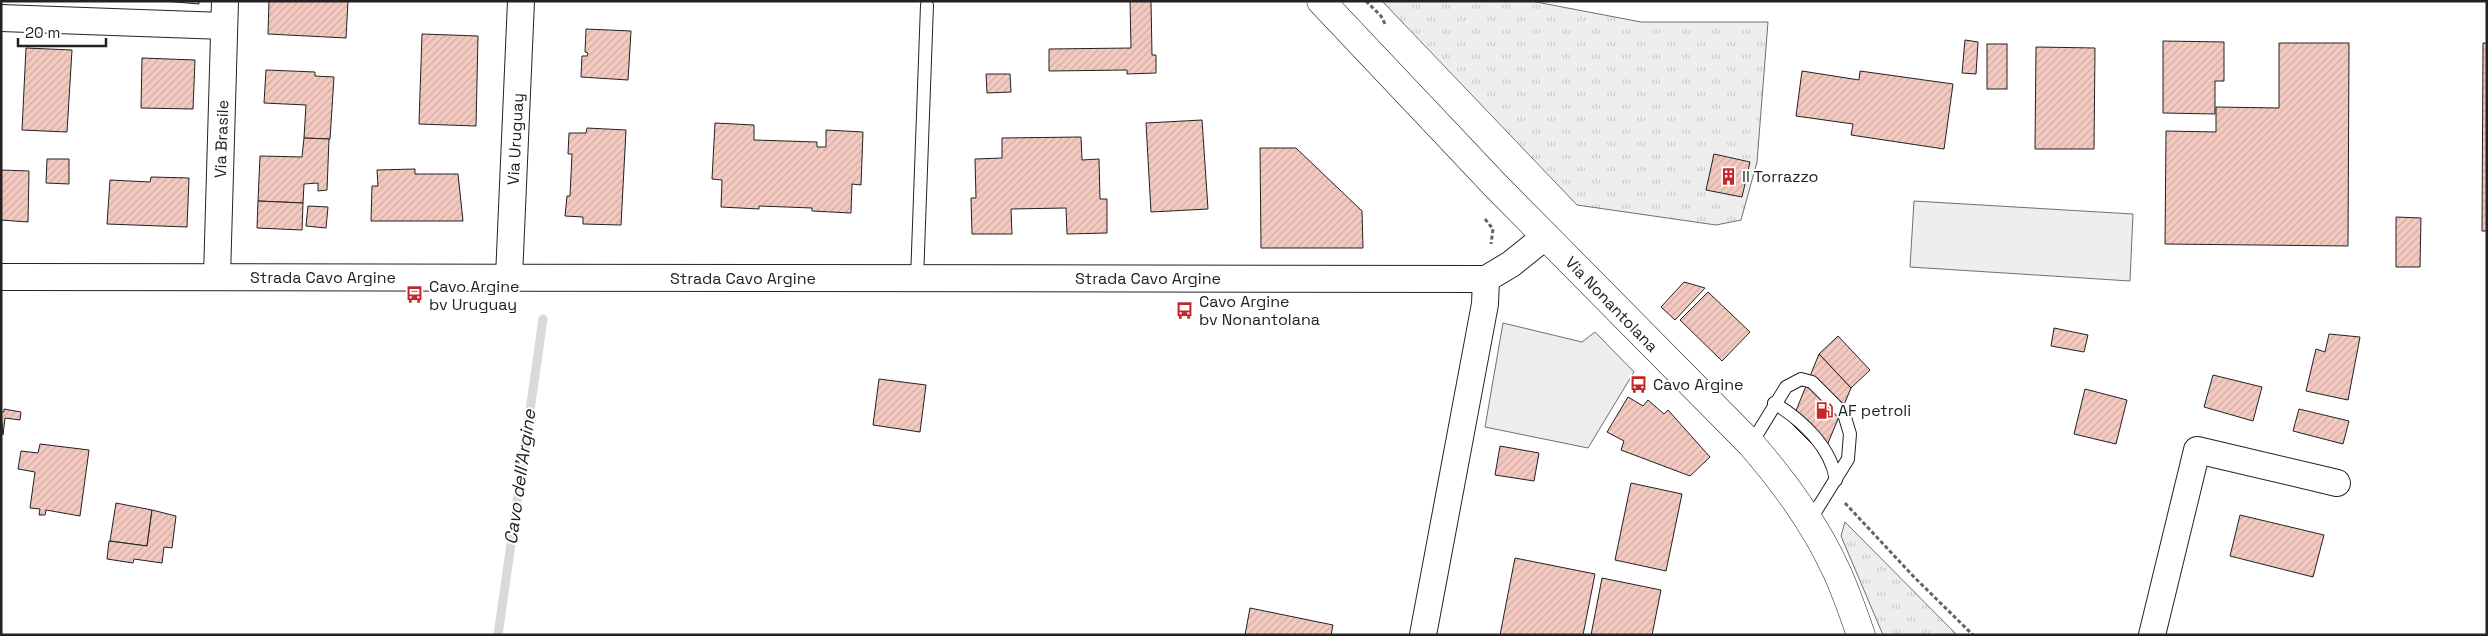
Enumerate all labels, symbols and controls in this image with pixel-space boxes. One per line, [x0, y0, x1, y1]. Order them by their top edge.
scale bar [18, 15, 105, 47]
text: 20 m [25, 23, 60, 42]
street label: Via Uruguay [503, 92, 528, 186]
street label: Via Brasile [210, 99, 233, 179]
building icon: Il Torrazzo [1718, 166, 1738, 186]
place label: Il Torrazzo [1742, 166, 1818, 187]
street label: Via Nonantolana [1561, 252, 1663, 357]
street label: Strada Cavo Argine [250, 267, 396, 288]
street label: Strada Cavo Argine [670, 268, 816, 289]
street label: Strada Cavo Argine [1075, 268, 1221, 289]
place label: Cavo Argine bv Uruguay [429, 276, 519, 315]
bus stop icon: Cavo Argine bv Uruguay [405, 285, 425, 305]
place label: Cavo Argine bv Nonantolana [1199, 291, 1320, 330]
bus stop icon: Cavo Argine bv Nonantolana [1175, 300, 1195, 320]
bus stop icon: Cavo Argine [1629, 374, 1649, 394]
place label: Cavo Argine [1653, 374, 1743, 395]
fuel station icon: AF petroli [1814, 400, 1834, 420]
place label: AF petroli [1838, 400, 1911, 421]
water label: Cavo dell'Argine [499, 407, 541, 546]

